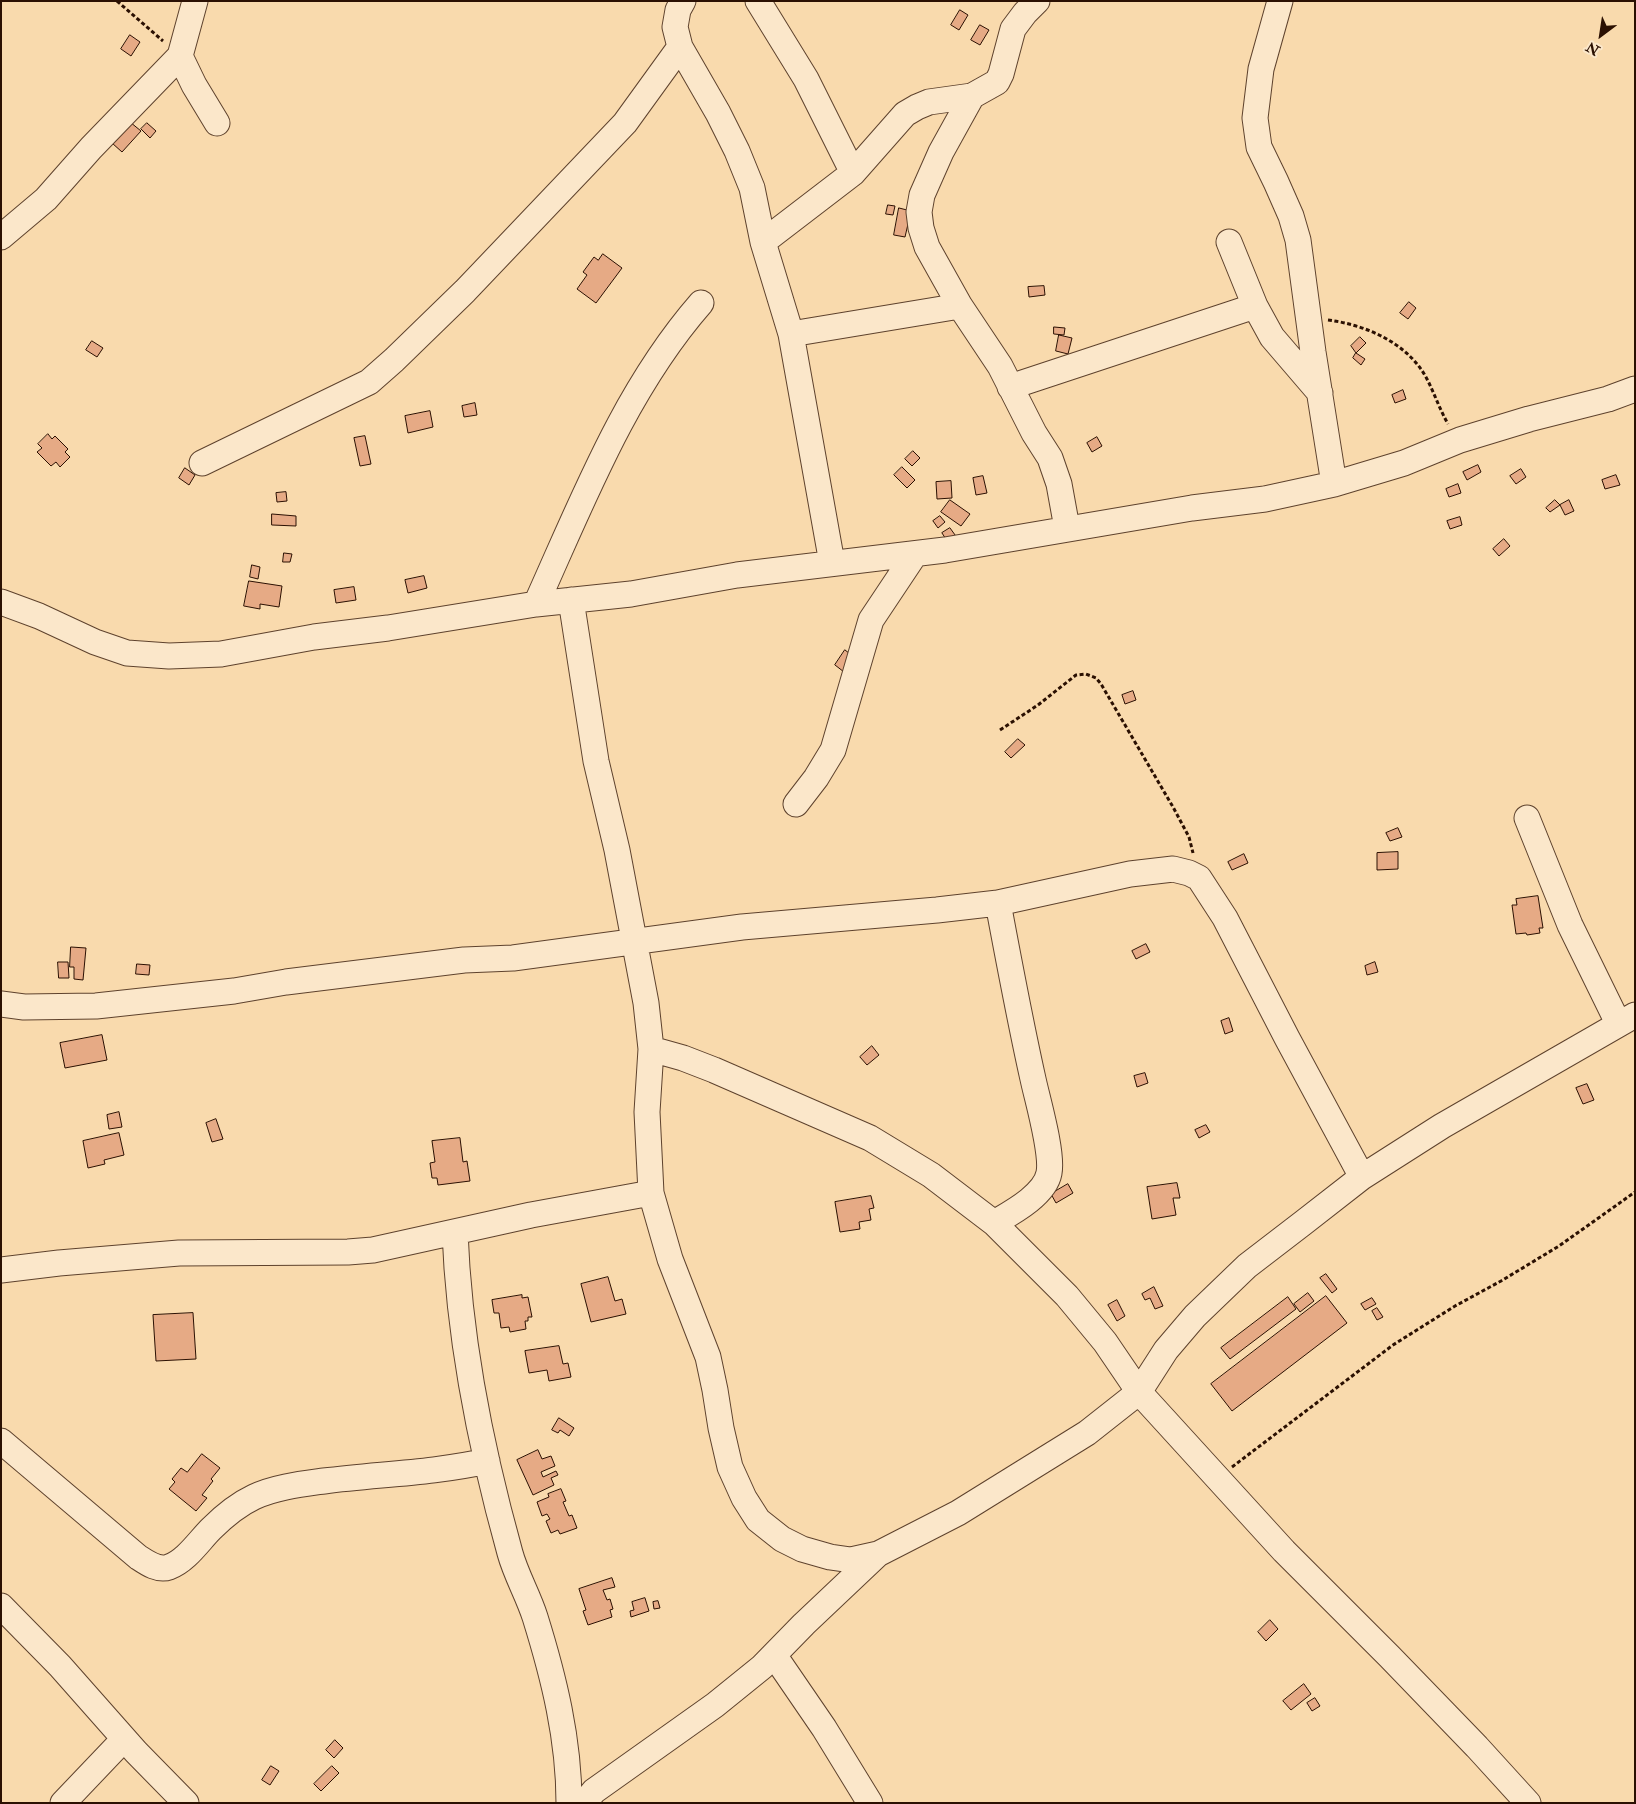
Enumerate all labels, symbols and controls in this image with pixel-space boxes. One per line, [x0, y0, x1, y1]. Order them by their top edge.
north arrow [1576, 10, 1626, 60]
text: N [1583, 38, 1603, 59]

